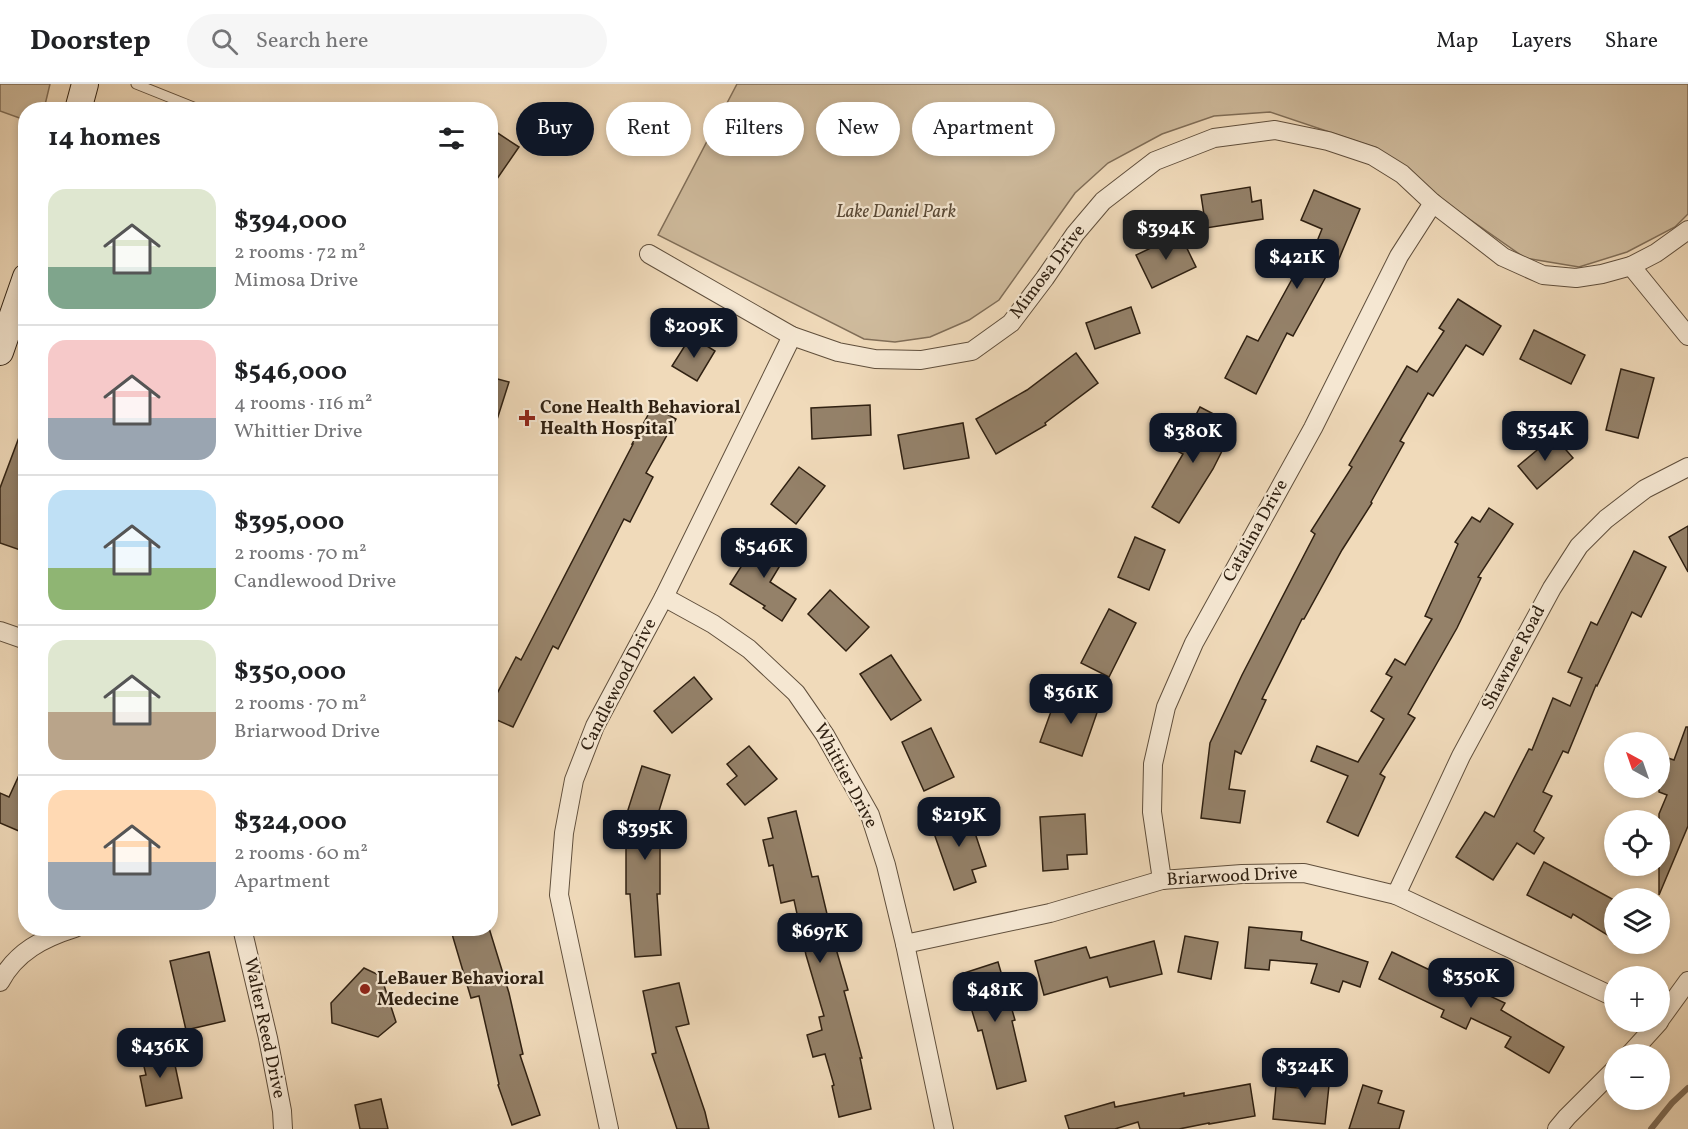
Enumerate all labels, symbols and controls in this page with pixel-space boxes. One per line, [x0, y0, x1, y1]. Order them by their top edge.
search box [187, 14, 607, 68]
text: Doorstep [30, 22, 151, 61]
icon: search [208, 25, 241, 58]
text: Search here [256, 26, 369, 57]
text: Map [1436, 27, 1478, 56]
text: Layers [1511, 27, 1572, 56]
text: Share [1605, 27, 1658, 56]
chip: Buy [516, 102, 594, 156]
chip: Rent [606, 102, 691, 156]
chip: Filters [703, 102, 804, 156]
chip: New [816, 102, 900, 156]
chip: Apartment [912, 102, 1055, 156]
text: 14 homes [48, 120, 161, 156]
icon: filters [435, 122, 468, 155]
park label: Lake Daniel Park [836, 200, 956, 225]
text: $394,000 [234, 203, 347, 239]
pin: $394K [1124, 210, 1208, 261]
icon: home [96, 213, 168, 285]
text: $394K [1137, 215, 1195, 243]
street label: Mimosa Drive [1004, 220, 1092, 324]
text: 2 rooms · 72 m² [234, 239, 366, 267]
pin: $421K [1255, 239, 1339, 290]
text: $421K [1269, 244, 1325, 272]
text: Mimosa Drive [234, 267, 358, 295]
pin: $209K [652, 308, 736, 359]
text: $209K [664, 313, 724, 341]
text: $546,000 [234, 354, 347, 390]
icon: home [96, 364, 168, 436]
text: 4 rooms · 116 m² [234, 390, 373, 418]
place label: Cone Health Behavioral Health Hospital [540, 396, 741, 442]
marker: Cone Health Behavioral Health Hospital [518, 409, 536, 427]
pin: $354K [1503, 411, 1587, 462]
pin: $380K [1151, 413, 1235, 464]
text: $354K [1516, 416, 1574, 444]
text: Whittier Drive [234, 418, 362, 446]
text: $380K [1163, 418, 1223, 446]
street label: Catalina Drive [1217, 475, 1295, 587]
text: $395,000 [234, 504, 344, 540]
icon: home [96, 514, 168, 586]
pin: $546K [722, 528, 806, 579]
text: $546K [735, 533, 793, 561]
text: 2 rooms · 70 m² [234, 540, 367, 568]
text: Candlewood Drive [234, 568, 396, 596]
street label: Shawnee Road [1476, 601, 1552, 715]
street label: Candlewood Drive [575, 614, 663, 756]
text: $350,000 [234, 654, 346, 690]
icon: home [96, 664, 168, 736]
pin: $361K [1029, 674, 1113, 725]
text: $361K [1044, 679, 1098, 707]
text: 2 rooms · 70 m² [234, 690, 367, 718]
text: Briarwood Drive [234, 718, 380, 746]
street label: Whittier Drive [807, 719, 883, 833]
north arrow [1604, 732, 1670, 798]
map controls [1604, 732, 1670, 1110]
pin: $219K [917, 797, 1001, 848]
text: $219K [931, 802, 987, 830]
text: $324,000 [234, 804, 347, 840]
pin: $395K [603, 810, 687, 861]
button: locate [1604, 810, 1670, 876]
icon: home [96, 814, 168, 886]
text: $395K [617, 815, 673, 843]
text: 2 rooms · 60 m² [234, 840, 368, 868]
street label: Briarwood Drive [1166, 861, 1298, 893]
text: Apartment [234, 868, 330, 896]
button: layers [1604, 888, 1670, 954]
pin: $697K [778, 913, 862, 964]
text: $697K [791, 918, 849, 946]
street label: Walter Reed Drive [237, 955, 291, 1101]
pin: $350K [1429, 958, 1513, 1009]
text: $350K [1442, 963, 1500, 991]
button: + [1604, 966, 1670, 1032]
place label: LeBauer Behavioral Medecine [377, 967, 544, 1013]
pin: $481K [953, 972, 1037, 1023]
text: $481K [967, 977, 1023, 1005]
marker: LeBauer Behavioral Medecine [358, 982, 372, 996]
pin: $436K [118, 1028, 202, 1079]
text: $436K [131, 1033, 189, 1061]
button: − [1604, 1044, 1670, 1110]
pin: $324K [1263, 1048, 1347, 1099]
text: $324K [1276, 1053, 1334, 1081]

